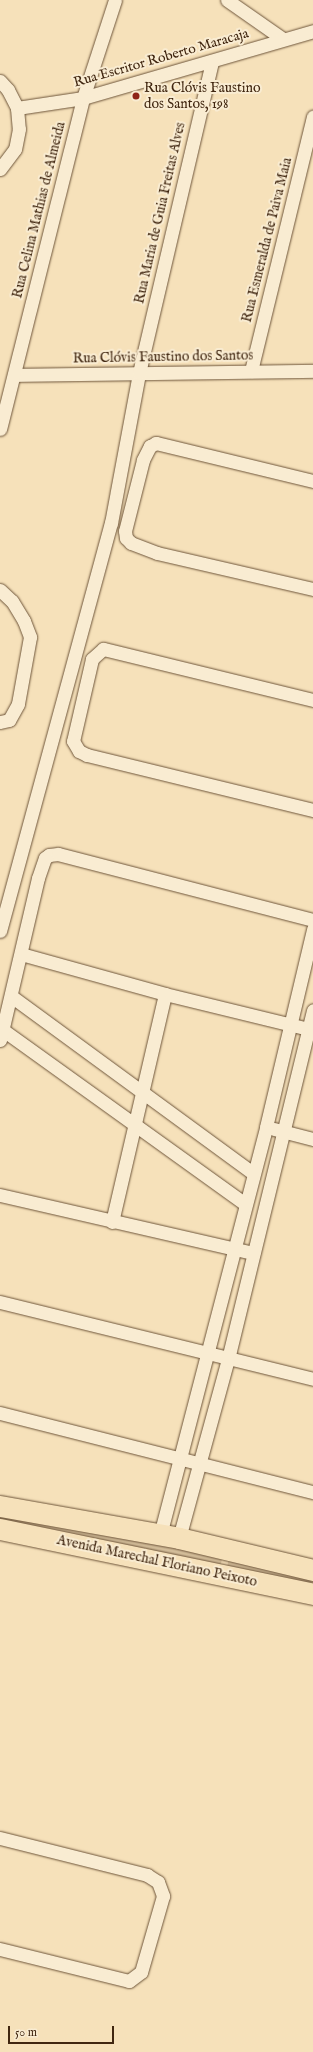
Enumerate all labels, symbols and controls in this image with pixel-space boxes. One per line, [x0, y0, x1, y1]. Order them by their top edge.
street label: Rua Escritor Roberto Maracaja [72, 25, 250, 91]
place label: Rua Clóvis Faustino dos Santos, 198 [144, 80, 261, 112]
marker: Rua Clóvis Faustino dos Santos, 198 [131, 91, 141, 101]
street label: Rua Celina Mathias de Almeida [9, 120, 69, 300]
street label: Rua Maria de Guia Freitas Alves [131, 121, 189, 305]
street label: Rua Esmeralda de Paiva Maia [238, 156, 296, 324]
street label: Rua Clóvis Faustino dos Santos [73, 347, 253, 367]
street label: Avenida Marechal Floriano Peixoto [55, 1532, 259, 1590]
scale bar [10, 2018, 116, 2044]
text: 50 m [15, 2025, 37, 2040]

